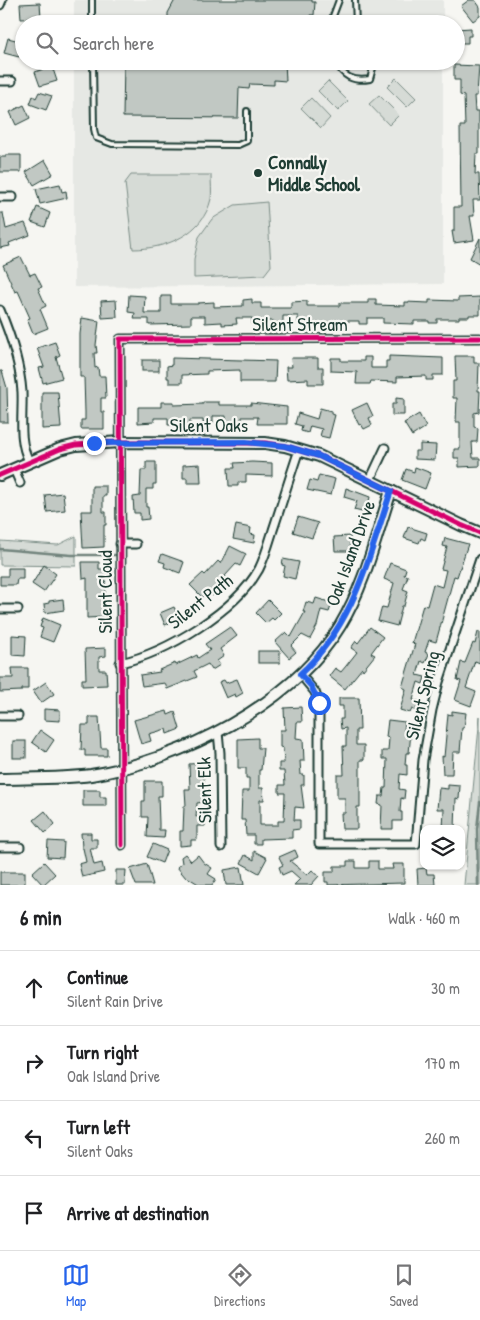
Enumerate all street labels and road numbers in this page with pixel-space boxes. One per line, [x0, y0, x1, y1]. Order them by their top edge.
street label: Silent Stream [252, 311, 348, 337]
street label: Silent Oaks [170, 412, 248, 438]
street label: Oak Island Drive [319, 496, 381, 609]
street label: Silent Cloud [92, 550, 118, 634]
street label: Silent Path [162, 567, 238, 635]
street label: Silent Spring [398, 648, 446, 742]
street label: Silent Elk [190, 756, 218, 823]

